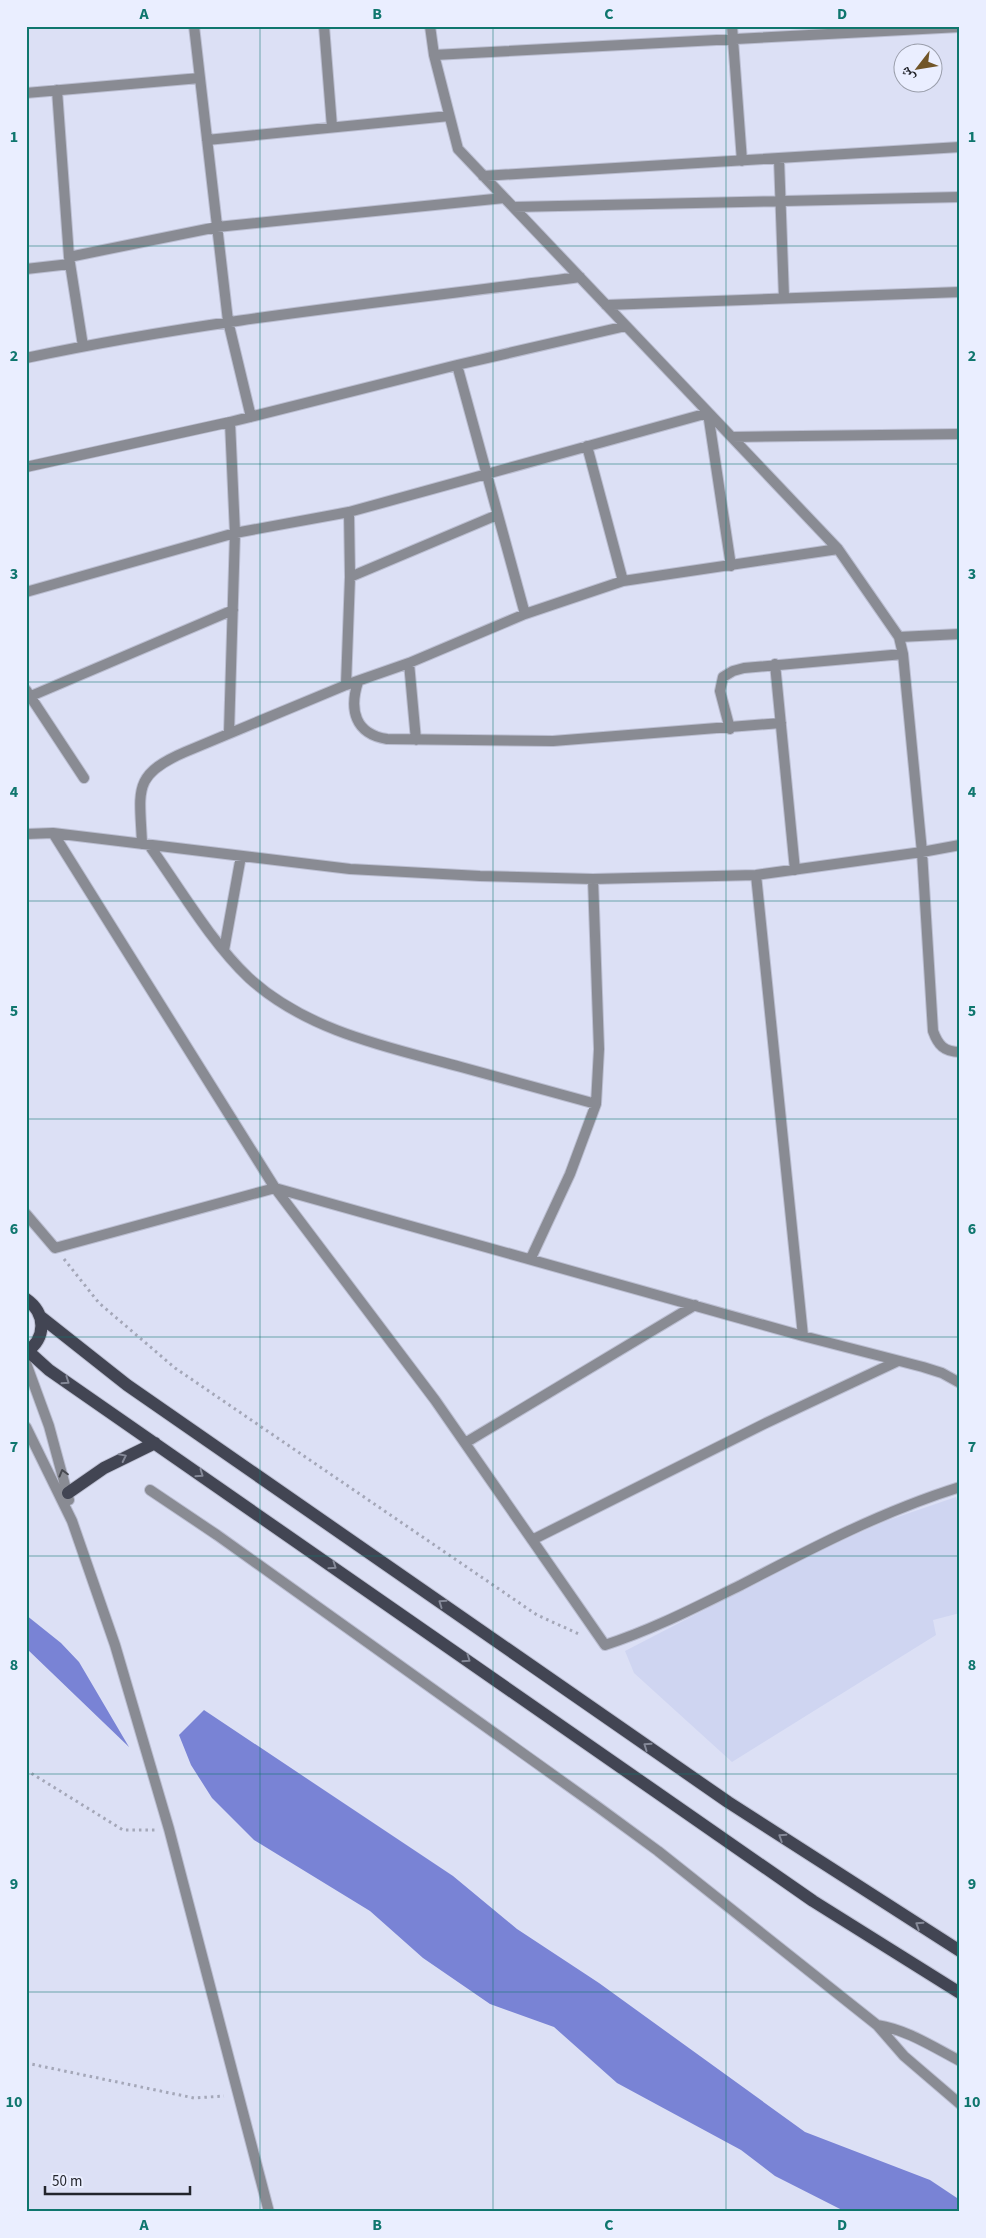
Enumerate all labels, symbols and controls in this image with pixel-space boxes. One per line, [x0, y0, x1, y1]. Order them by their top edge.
text: A [138, 3, 149, 25]
text: B [372, 3, 382, 25]
text: C [604, 3, 614, 25]
text: D [837, 3, 847, 25]
north arrow [894, 42, 944, 92]
text: ش [895, 63, 920, 86]
text: 1 [10, 126, 18, 148]
text: 1 [968, 126, 976, 148]
text: 2 [10, 345, 18, 367]
text: 2 [968, 345, 976, 367]
text: 3 [10, 563, 18, 585]
text: 3 [968, 563, 976, 585]
text: 4 [10, 781, 19, 803]
text: 4 [968, 781, 977, 803]
text: 5 [10, 1000, 18, 1022]
text: 5 [968, 1000, 976, 1022]
text: 6 [10, 1218, 18, 1240]
text: 6 [968, 1218, 976, 1240]
one-way arrow [60, 1375, 70, 1384]
text: 7 [10, 1436, 18, 1458]
text: 7 [968, 1436, 976, 1458]
one-way arrow [118, 1453, 127, 1464]
one-way arrow [194, 1468, 204, 1477]
one-way arrow [58, 1469, 68, 1477]
one-way arrow [327, 1560, 337, 1569]
one-way arrow [438, 1600, 448, 1609]
one-way arrow [461, 1653, 470, 1662]
text: 8 [10, 1654, 18, 1676]
text: 8 [968, 1654, 976, 1676]
one-way arrow [644, 1743, 653, 1752]
one-way arrow [778, 1834, 788, 1843]
text: 9 [10, 1873, 18, 1895]
text: 9 [968, 1873, 976, 1895]
one-way arrow [915, 1922, 924, 1931]
text: 10 [6, 2091, 22, 2113]
text: 10 [964, 2091, 980, 2113]
scale bar [45, 2163, 190, 2195]
text: 50 m [52, 2171, 82, 2192]
text: A [138, 2214, 149, 2236]
text: B [372, 2214, 382, 2236]
text: C [604, 2214, 614, 2236]
text: D [837, 2214, 847, 2236]

